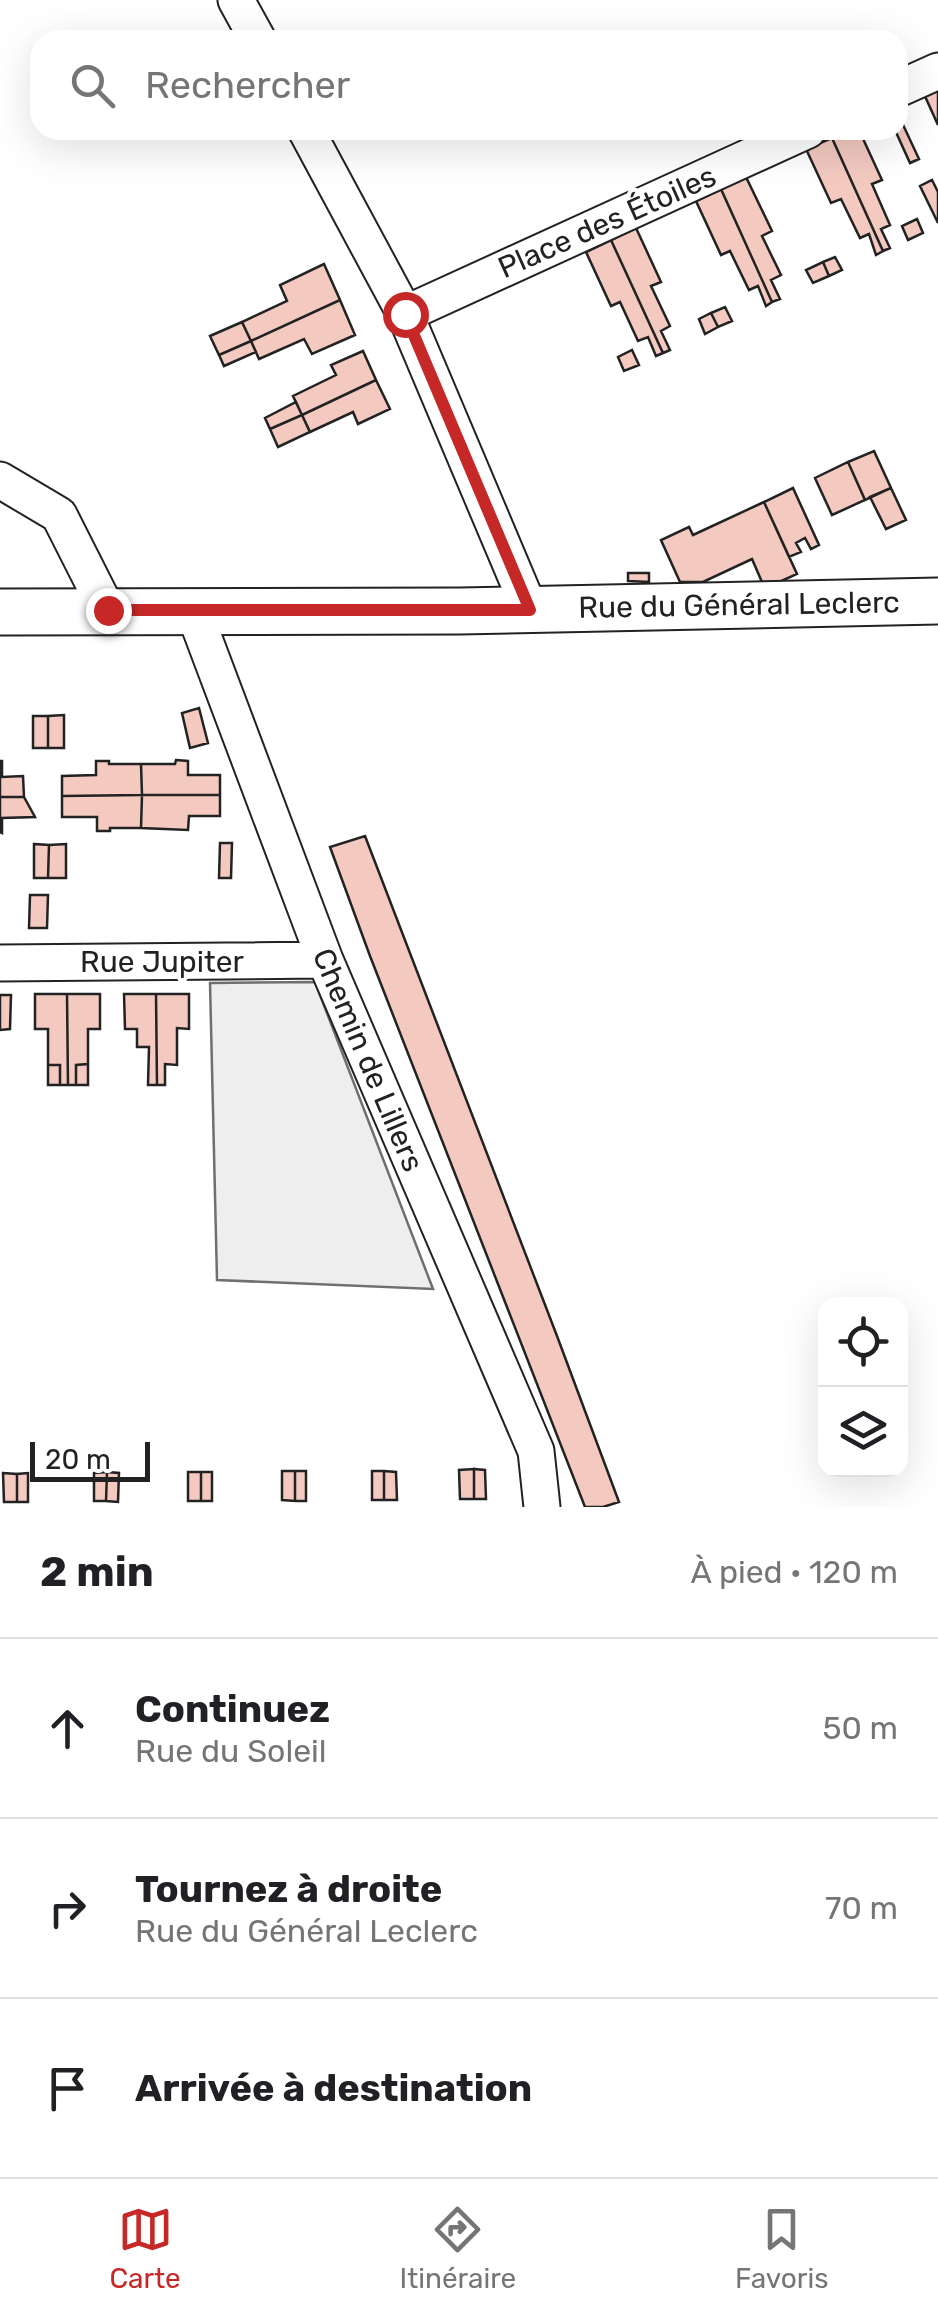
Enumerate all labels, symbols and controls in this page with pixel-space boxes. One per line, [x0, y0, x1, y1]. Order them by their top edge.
search box [30, 30, 908, 140]
icon: search [65, 58, 120, 113]
text: Rechercher [145, 62, 350, 108]
street label: Place des Étoiles [493, 158, 721, 286]
route start [383, 292, 429, 338]
street label: Rue du Général Leclerc [578, 584, 900, 626]
route end [86, 588, 132, 634]
street label: Chemin de Lillers [305, 943, 431, 1177]
street label: Rue Jupiter [80, 944, 245, 980]
map controls [818, 1297, 908, 1477]
button: locate [818, 1297, 908, 1387]
button: layers [818, 1387, 908, 1477]
scale bar [30, 1437, 150, 1482]
text: 20 m [45, 1443, 111, 1476]
text: 2 min [40, 1547, 154, 1597]
text: À pied · 120 m [690, 1553, 898, 1591]
text: Continuez [135, 1686, 330, 1732]
icon: ahead [40, 1701, 95, 1756]
text: 50 m [822, 1709, 898, 1747]
text: Rue du Soleil [135, 1732, 327, 1770]
text: Tournez à droite [135, 1866, 442, 1912]
icon: right [40, 1881, 95, 1936]
text: 70 m [825, 1889, 898, 1927]
text: Rue du Général Leclerc [135, 1912, 478, 1950]
icon: arrive [40, 2061, 95, 2116]
text: Arrivée à destination [135, 2065, 532, 2111]
tab: Carte [109, 2202, 181, 2295]
tab: Itinéraire [400, 2202, 516, 2295]
tab: Favoris [735, 2202, 829, 2295]

